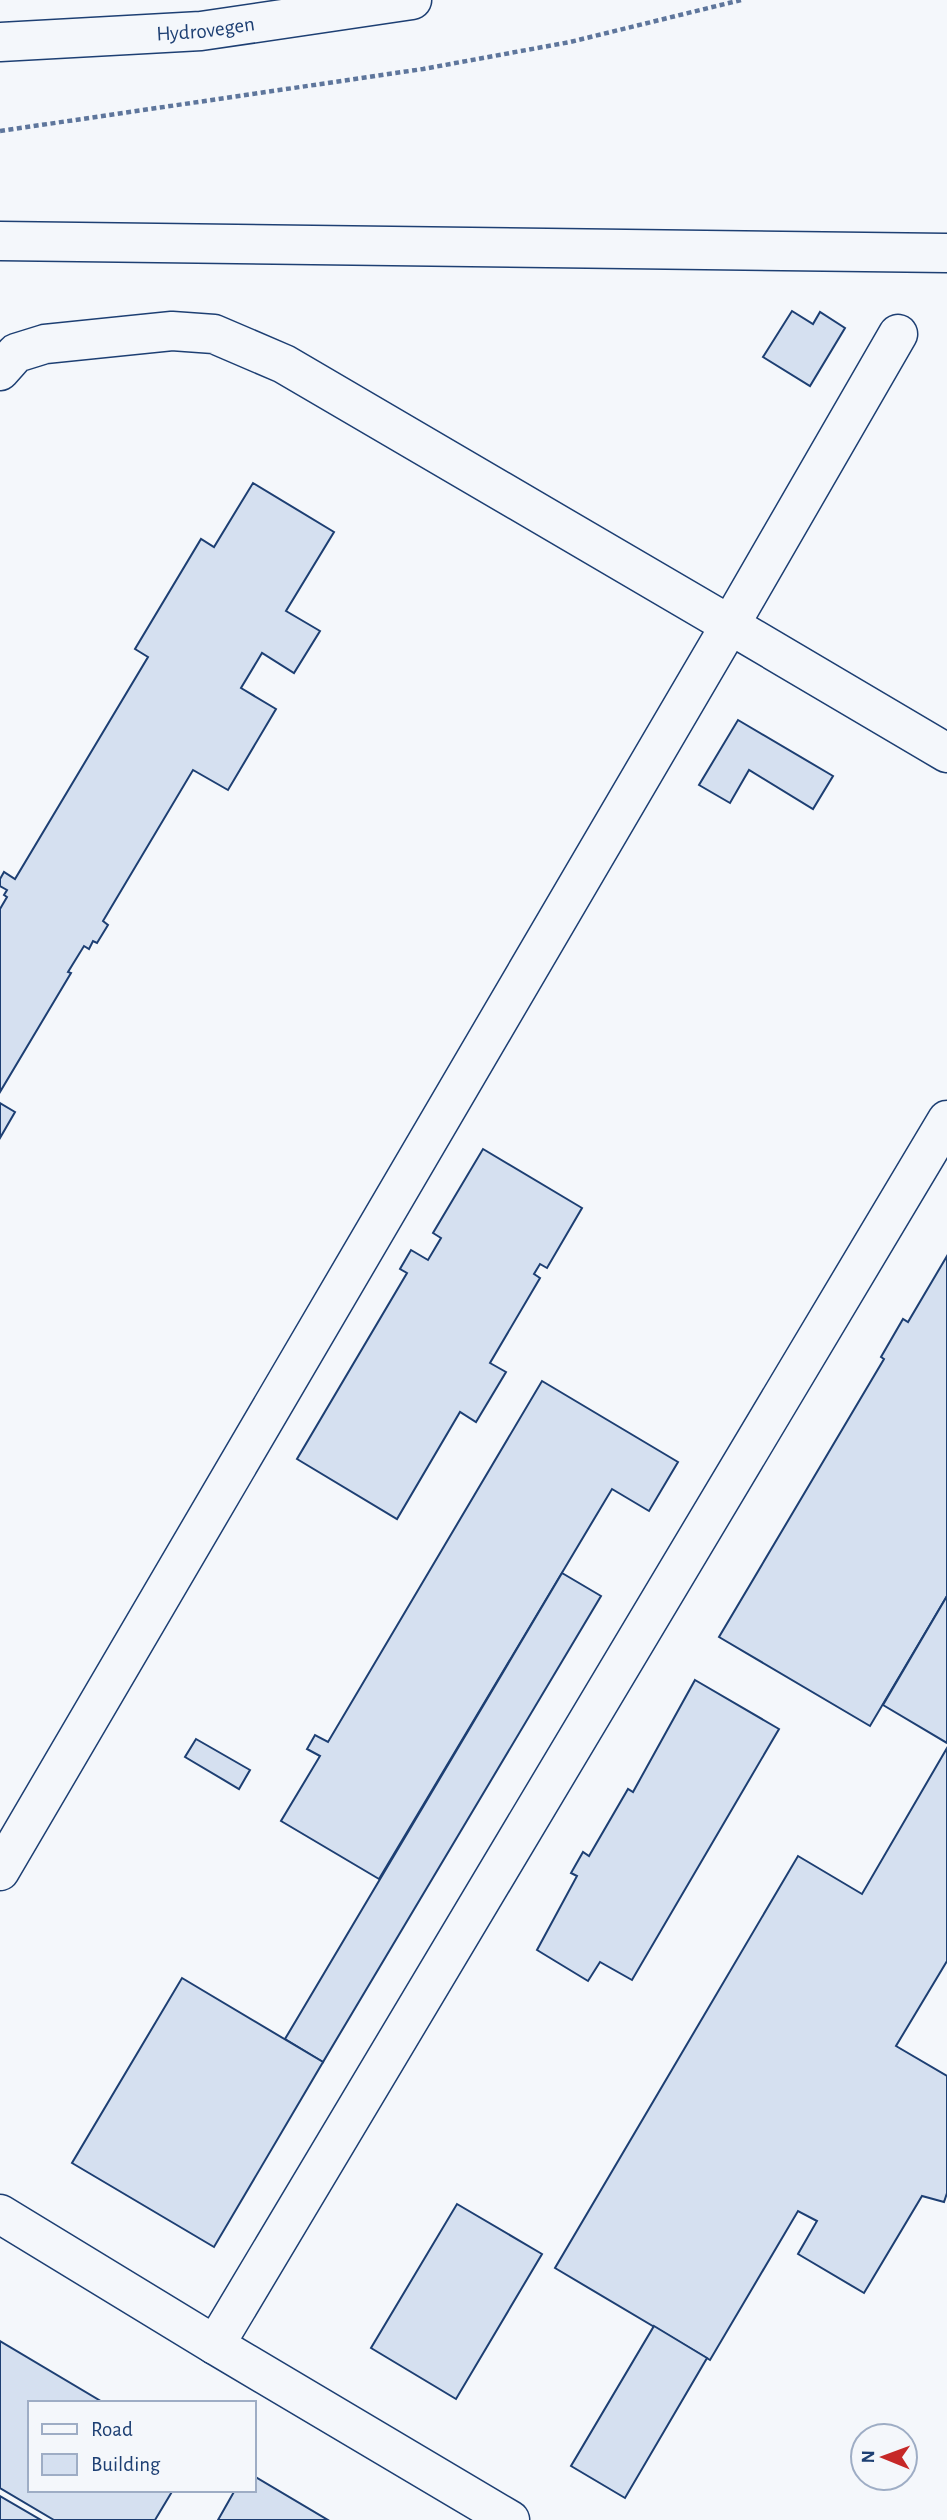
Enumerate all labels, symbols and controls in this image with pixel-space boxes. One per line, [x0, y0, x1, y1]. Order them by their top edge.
street label: Hydrovegen [156, 13, 256, 44]
legend [28, 2401, 256, 2492]
text: Road [91, 2419, 133, 2440]
north arrow [849, 2422, 919, 2492]
text: N [859, 2450, 878, 2464]
text: Building [91, 2454, 161, 2475]

